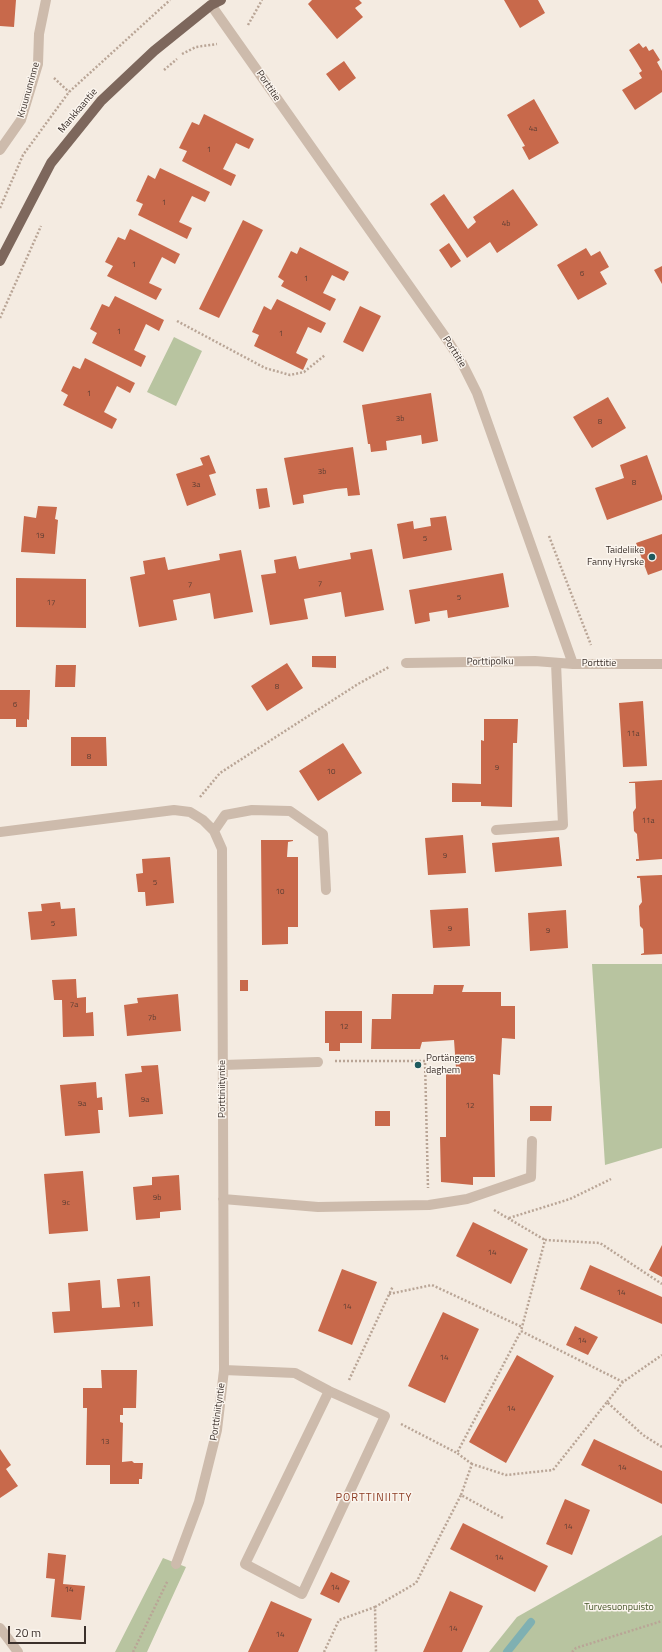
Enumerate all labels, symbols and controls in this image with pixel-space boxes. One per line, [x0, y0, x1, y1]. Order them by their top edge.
street label: Kruununrinne [15, 61, 43, 119]
street label: Porttitie [253, 68, 283, 104]
street label: Mankkaantie [56, 86, 100, 136]
house number: 4a [529, 124, 537, 134]
house number: 1 [207, 145, 211, 155]
house number: 1 [162, 198, 166, 208]
house number: 4b [502, 219, 510, 229]
house number: 1 [132, 260, 136, 270]
house number: 6 [580, 269, 584, 279]
house number: 1 [304, 274, 308, 284]
house number: 1 [117, 327, 121, 337]
house number: 1 [279, 329, 283, 339]
street label: Porttitie [440, 334, 468, 370]
house number: 1 [87, 389, 91, 399]
house number: 3b [396, 414, 404, 424]
house number: 8 [598, 417, 602, 427]
house number: 3b [318, 467, 326, 477]
house number: 8 [632, 478, 636, 488]
house number: 3a [192, 480, 200, 490]
house number: 19 [36, 531, 44, 541]
house number: 5 [423, 534, 427, 544]
place label: Taideliike Fanny Hyrske [587, 545, 644, 568]
marker: Taideliike Fanny Hyrske [647, 552, 657, 562]
house number: 7 [318, 579, 322, 589]
house number: 7 [188, 580, 192, 590]
house number: 5 [457, 593, 461, 603]
house number: 17 [47, 598, 55, 608]
street label: Porttipolku [466, 656, 514, 668]
street label: Porttitie [582, 658, 616, 670]
house number: 8 [275, 682, 279, 692]
house number: 6 [13, 700, 17, 710]
house number: 11a [627, 729, 639, 739]
house number: 8 [87, 752, 91, 762]
house number: 9 [495, 763, 499, 773]
house number: 10 [327, 767, 335, 777]
house number: 11a [642, 816, 654, 826]
house number: 9 [443, 851, 447, 861]
house number: 5 [153, 878, 157, 888]
house number: 10 [276, 887, 284, 897]
house number: 5 [51, 919, 55, 929]
house number: 9 [448, 924, 452, 934]
house number: 9 [546, 926, 550, 936]
house number: 7a [70, 1000, 78, 1010]
house number: 7b [148, 1013, 156, 1023]
house number: 12 [340, 1022, 348, 1032]
place label: Portängens daghem [426, 1053, 475, 1076]
street label: Porttiniityntie [217, 1060, 229, 1118]
marker: Portängens daghem [413, 1060, 423, 1070]
house number: 9a [141, 1095, 149, 1105]
house number: 9a [78, 1099, 86, 1109]
house number: 12 [466, 1101, 474, 1111]
house number: 9b [153, 1193, 161, 1203]
house number: 9c [62, 1198, 70, 1208]
house number: 14 [488, 1248, 496, 1258]
house number: 14 [617, 1288, 625, 1298]
house number: 11 [132, 1300, 140, 1310]
house number: 14 [343, 1302, 351, 1312]
house number: 14 [578, 1336, 586, 1346]
house number: 14 [440, 1353, 448, 1363]
street label: Porttiniityntie [208, 1382, 228, 1442]
house number: 14 [507, 1404, 515, 1414]
house number: 13 [101, 1437, 109, 1447]
house number: 14 [618, 1463, 626, 1473]
district label: PORTTINIITTY [335, 1491, 413, 1505]
house number: 14 [564, 1522, 572, 1532]
house number: 14 [495, 1553, 503, 1563]
house number: 14 [331, 1583, 339, 1593]
house number: 14 [65, 1585, 73, 1595]
park label: Turvesuonpuisto [584, 1602, 654, 1614]
scale bar [10, 1618, 88, 1644]
text: 20 m [15, 1623, 41, 1642]
house number: 14 [449, 1624, 457, 1634]
house number: 14 [276, 1630, 284, 1640]

